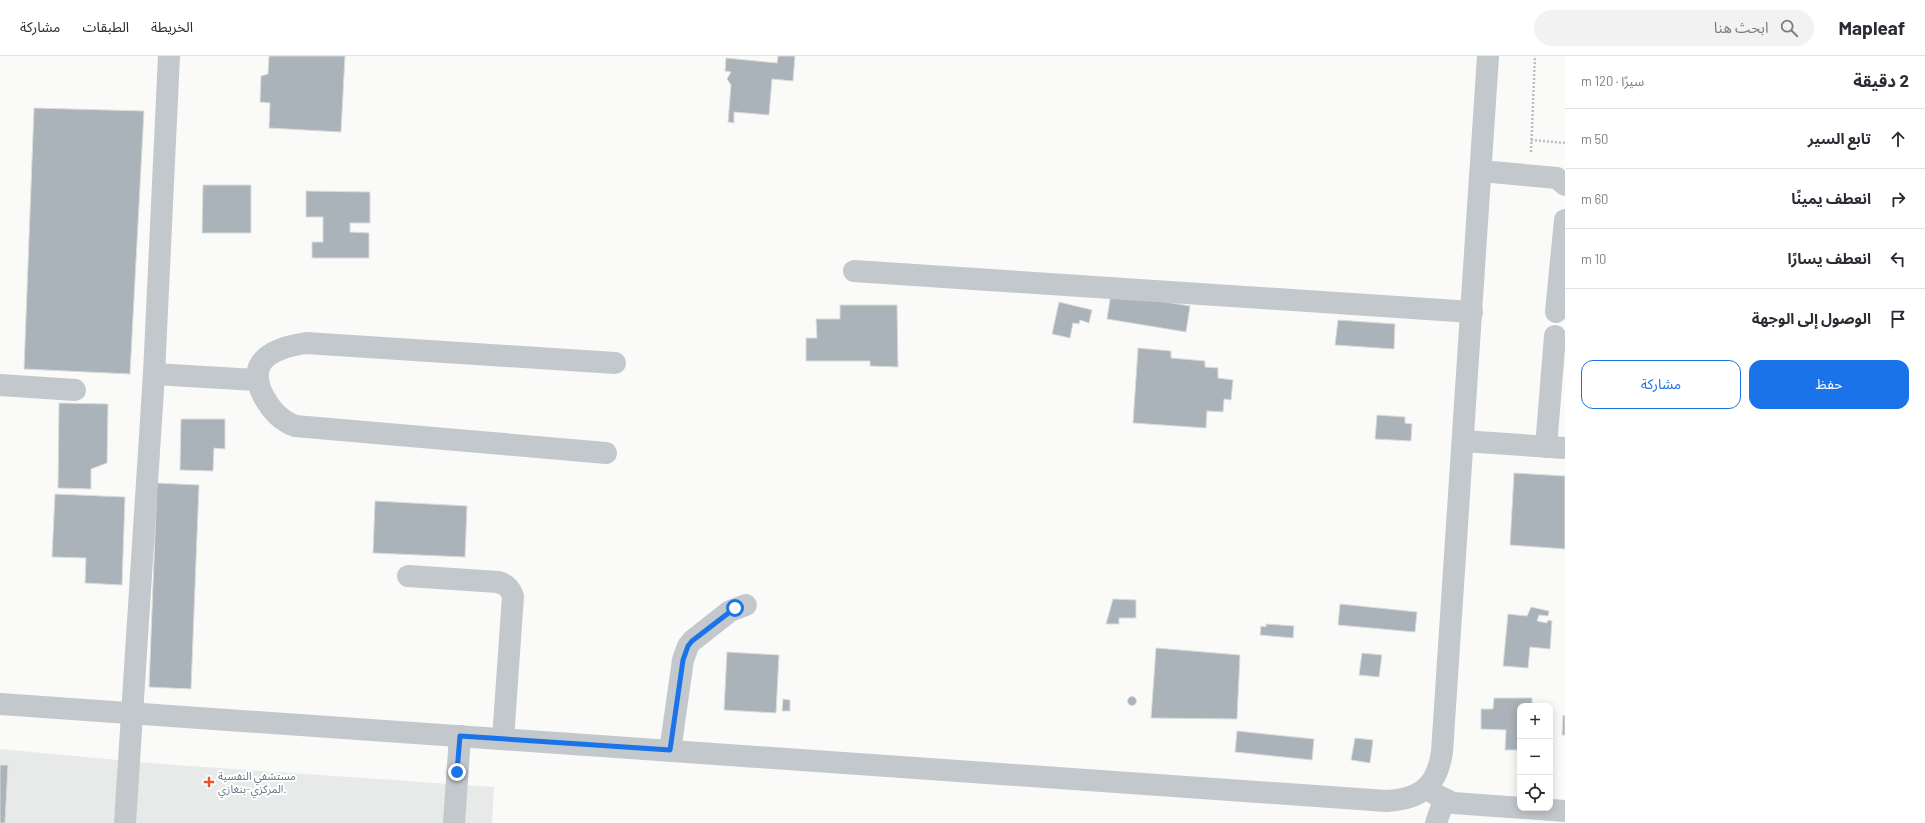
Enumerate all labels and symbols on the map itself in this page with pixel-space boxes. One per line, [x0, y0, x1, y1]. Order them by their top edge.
route start [726, 599, 744, 617]
route end [448, 763, 466, 781]
place label: مستشفي النفسية المركزي-بنغازي. [218, 769, 296, 799]
marker: مستشفي النفسية المركزي-بنغازي. [203, 776, 215, 788]

